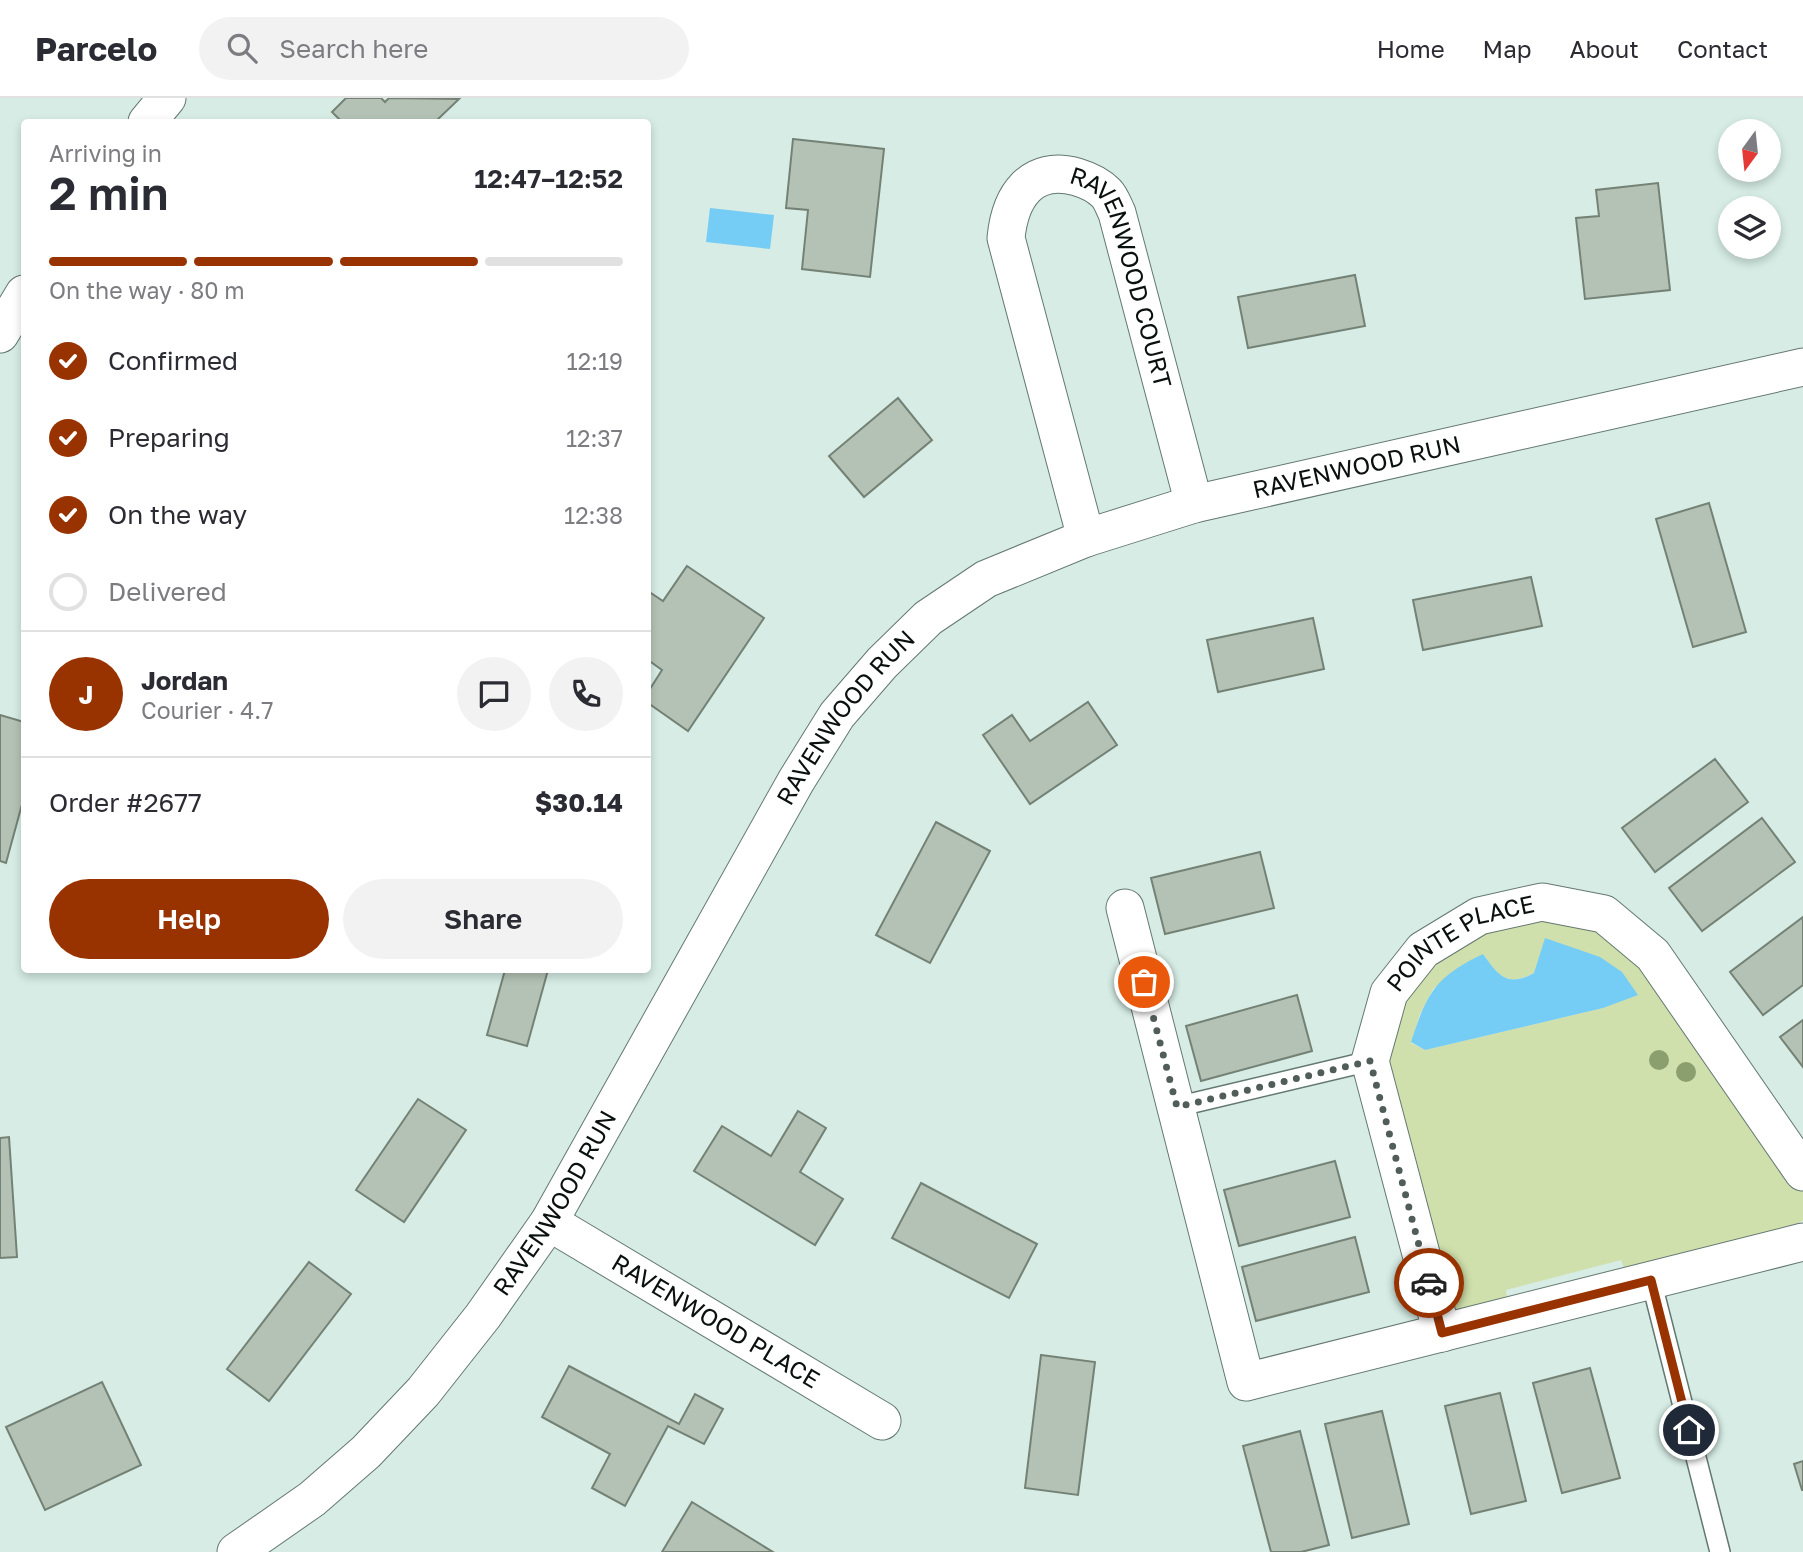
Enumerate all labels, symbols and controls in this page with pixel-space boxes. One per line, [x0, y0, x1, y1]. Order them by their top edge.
search box [199, 17, 689, 80]
text: Parcelo [35, 29, 157, 68]
icon: search [223, 29, 261, 67]
text: Search here [279, 33, 428, 64]
text: Home [1377, 34, 1445, 63]
text: Map [1483, 34, 1532, 63]
text: About [1570, 34, 1639, 63]
text: Contact [1677, 34, 1768, 63]
north arrow [1718, 119, 1782, 182]
map controls [1718, 119, 1781, 259]
text: Arriving in [49, 139, 162, 167]
street label: RAVENWOOD COURT [1067, 160, 1179, 391]
text: 12:47–12:52 [474, 163, 623, 194]
text: 2 min [49, 165, 169, 220]
button: layers [1718, 196, 1781, 259]
text: On the way · 80 m [49, 276, 245, 304]
icon: check [49, 342, 87, 380]
text: Confirmed [108, 345, 238, 376]
text: 12:19 [567, 347, 623, 375]
icon: check [49, 419, 87, 457]
text: Preparing [108, 422, 230, 453]
text: 12:37 [566, 424, 623, 452]
street label: RAVENWOOD RUN [1250, 428, 1463, 503]
icon: check [49, 496, 87, 534]
text: On the way [108, 499, 247, 530]
text: 12:38 [564, 501, 623, 529]
text: Delivered [108, 576, 227, 607]
street label: RAVENWOOD RUN [770, 623, 920, 809]
button: chat [457, 657, 531, 731]
button: phone [549, 657, 623, 731]
text: Jordan [141, 665, 228, 696]
text: J [79, 679, 93, 710]
text: Courier · 4.7 [141, 696, 273, 724]
text: Order #2677 [49, 787, 202, 818]
text: $30.14 [535, 787, 623, 818]
button: Help [49, 879, 329, 959]
button: Share [343, 879, 623, 959]
street label: POINTE PLACE [1380, 888, 1537, 997]
pin [1114, 952, 1174, 1012]
icon: bag [1125, 963, 1163, 1001]
street label: RAVENWOOD RUN [486, 1105, 622, 1301]
street label: RAVENWOOD PLACE [607, 1247, 826, 1393]
courier [1394, 1248, 1464, 1318]
icon: car [1410, 1264, 1448, 1302]
pin [1659, 1400, 1719, 1460]
icon: home [1670, 1411, 1708, 1449]

